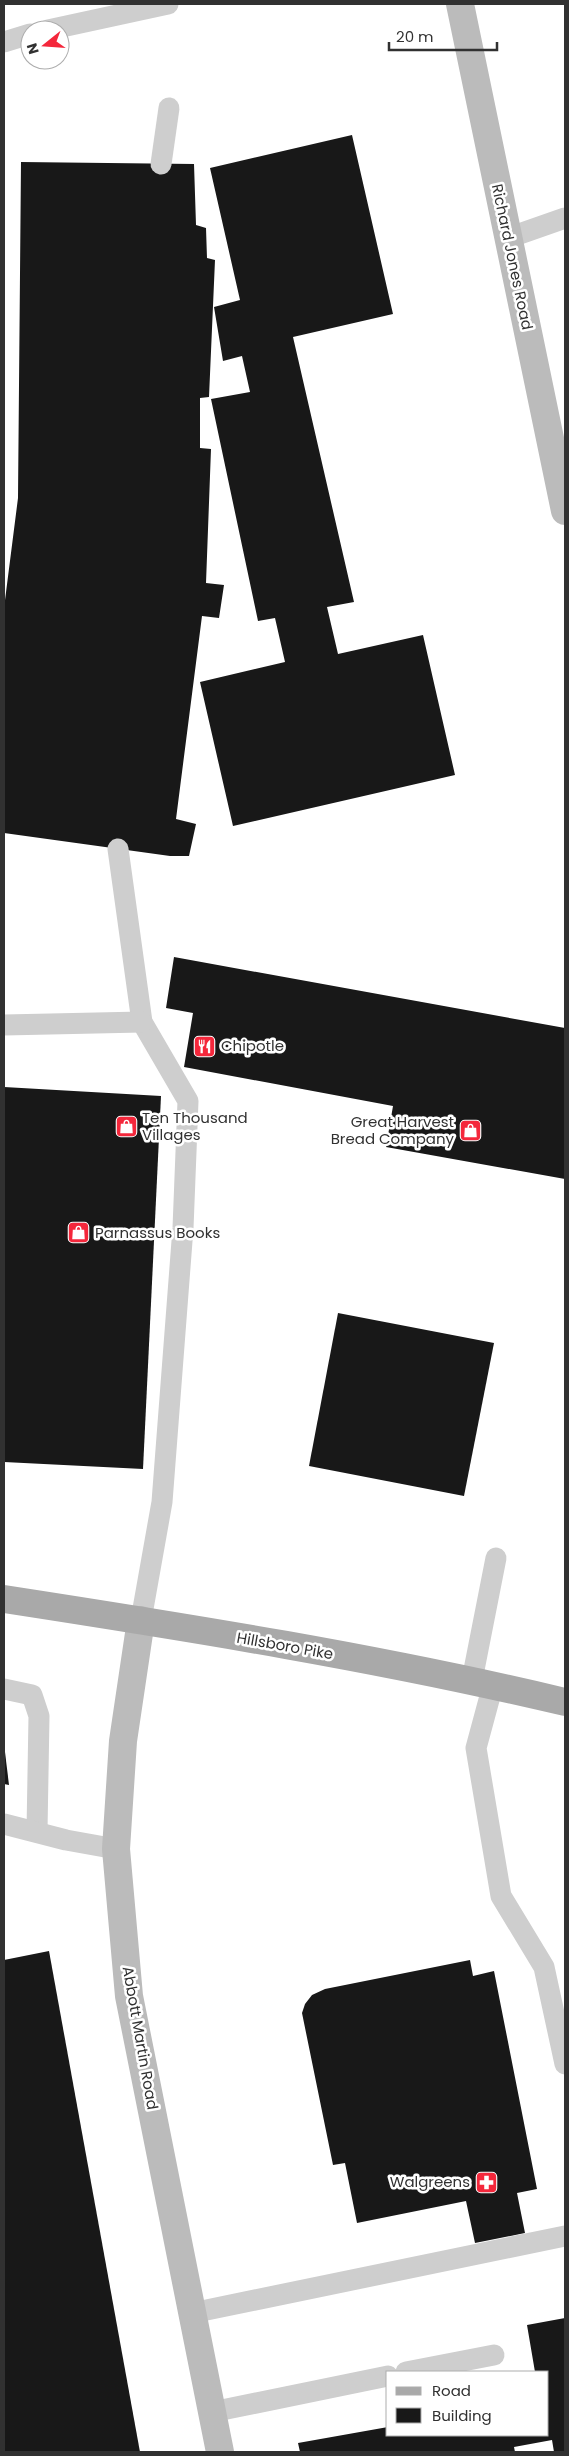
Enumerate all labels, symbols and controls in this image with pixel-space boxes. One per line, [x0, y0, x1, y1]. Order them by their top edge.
north arrow [20, 20, 70, 70]
scale bar [389, 20, 496, 52]
text: 20 m [396, 26, 434, 47]
text: N [21, 41, 44, 57]
street label: Richard Jones Road [487, 182, 538, 332]
restaurant icon: Chipotle [193, 1034, 217, 1058]
place label: Chipotle [221, 1035, 284, 1056]
place label: Ten Thousand Villages [142, 1107, 248, 1145]
place label: Great Harvest Bread Company [331, 1111, 455, 1149]
shop icon: Ten Thousand Villages [114, 1115, 138, 1139]
shop icon: Great Harvest Bread Company [458, 1119, 482, 1143]
shop icon: Parnassus Books [67, 1221, 91, 1245]
place label: Parnassus Books [95, 1222, 220, 1243]
street label: Hillsboro Pike [235, 1627, 335, 1664]
street label: Abbott Martin Road [118, 1965, 163, 2111]
pharmacy icon: Walgreens [474, 2170, 498, 2194]
place label: Walgreens [390, 2171, 470, 2192]
legend [386, 2371, 549, 2436]
text: Road [432, 2380, 471, 2401]
text: Building [432, 2405, 492, 2426]

